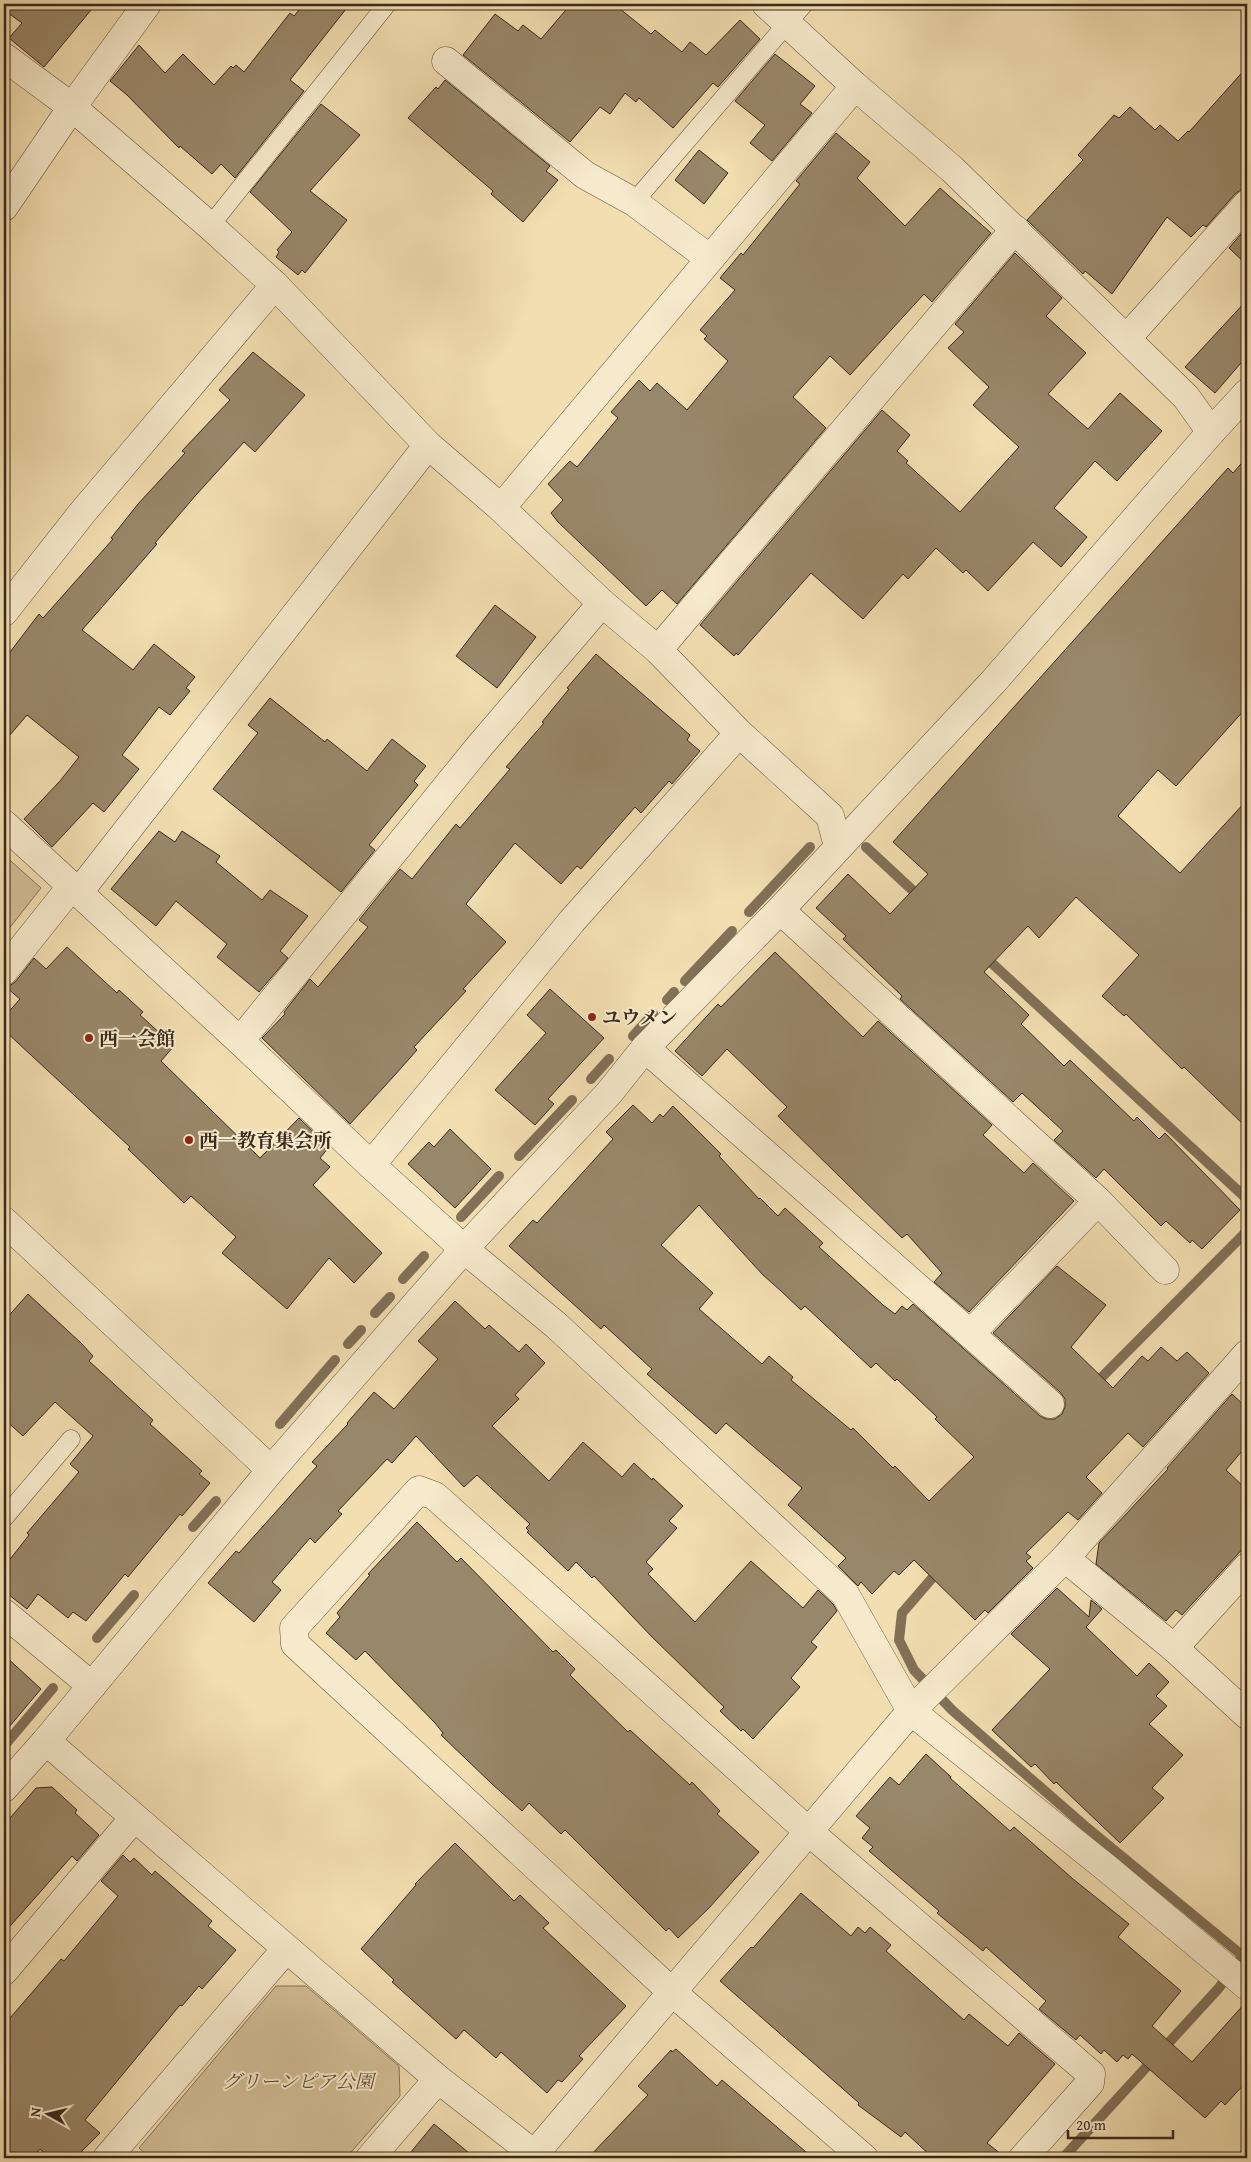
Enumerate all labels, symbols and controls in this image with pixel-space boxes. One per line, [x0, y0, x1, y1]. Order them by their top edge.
place label: ユウメン [602, 1003, 677, 1031]
marker: ユウメン [586, 1011, 598, 1023]
place label: 西一会館 [99, 1024, 175, 1052]
marker: 西一会館 [83, 1032, 95, 1044]
place label: 西一教育集会所 [199, 1126, 332, 1154]
marker: 西一教育集会所 [183, 1134, 195, 1146]
park label: グリーンピア公園 [222, 2067, 377, 2095]
north arrow [22, 2090, 72, 2140]
text: N [25, 2106, 46, 2118]
scale bar [1068, 2107, 1174, 2139]
text: 20 m [1076, 2114, 1107, 2135]

